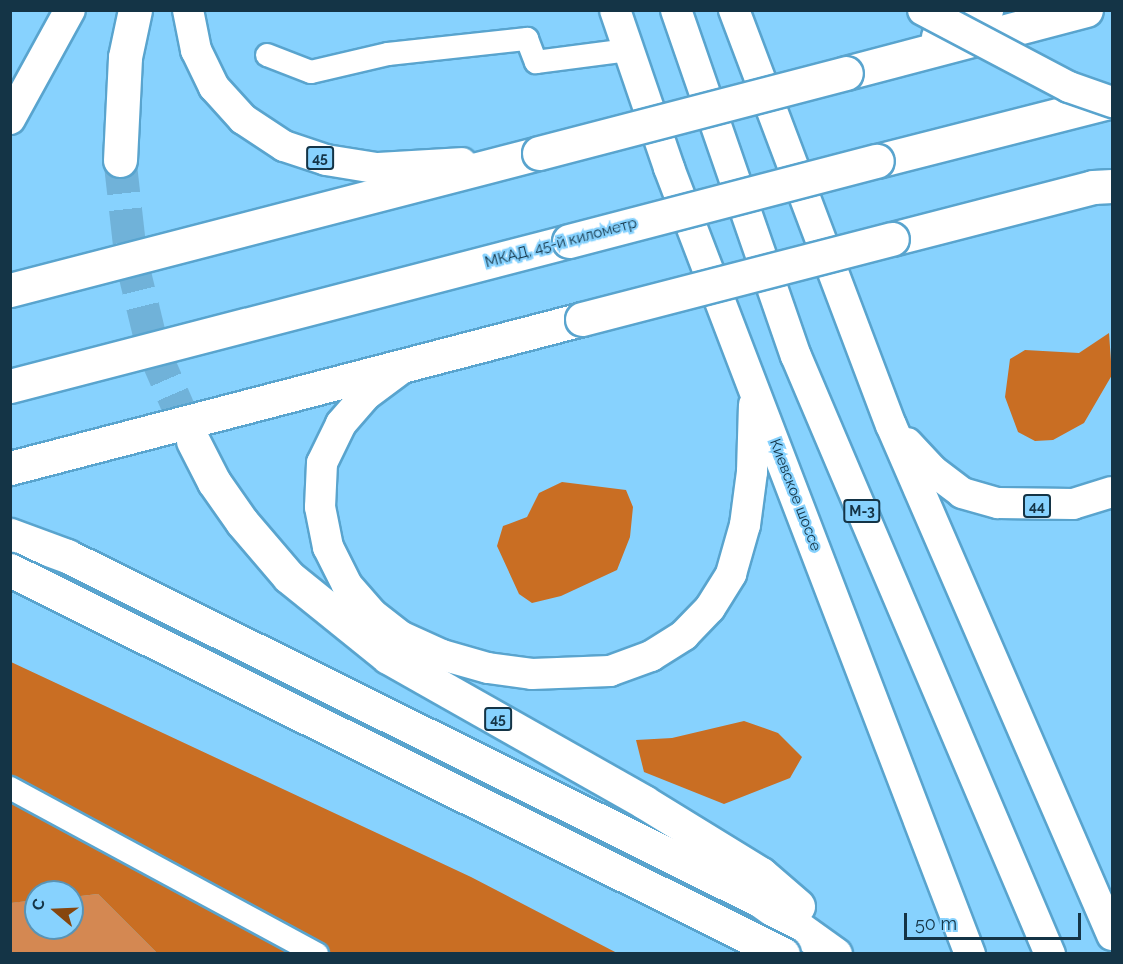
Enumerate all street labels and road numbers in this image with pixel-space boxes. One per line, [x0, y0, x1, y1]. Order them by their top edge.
road number: 45 [305, 147, 335, 169]
street label: МКАД, 45-й километр [483, 214, 639, 272]
street label: Киевское шоссе [765, 436, 825, 554]
road number: 44 [1022, 495, 1052, 517]
road number: М-3 [842, 500, 882, 522]
road number: 45 [483, 708, 513, 730]

